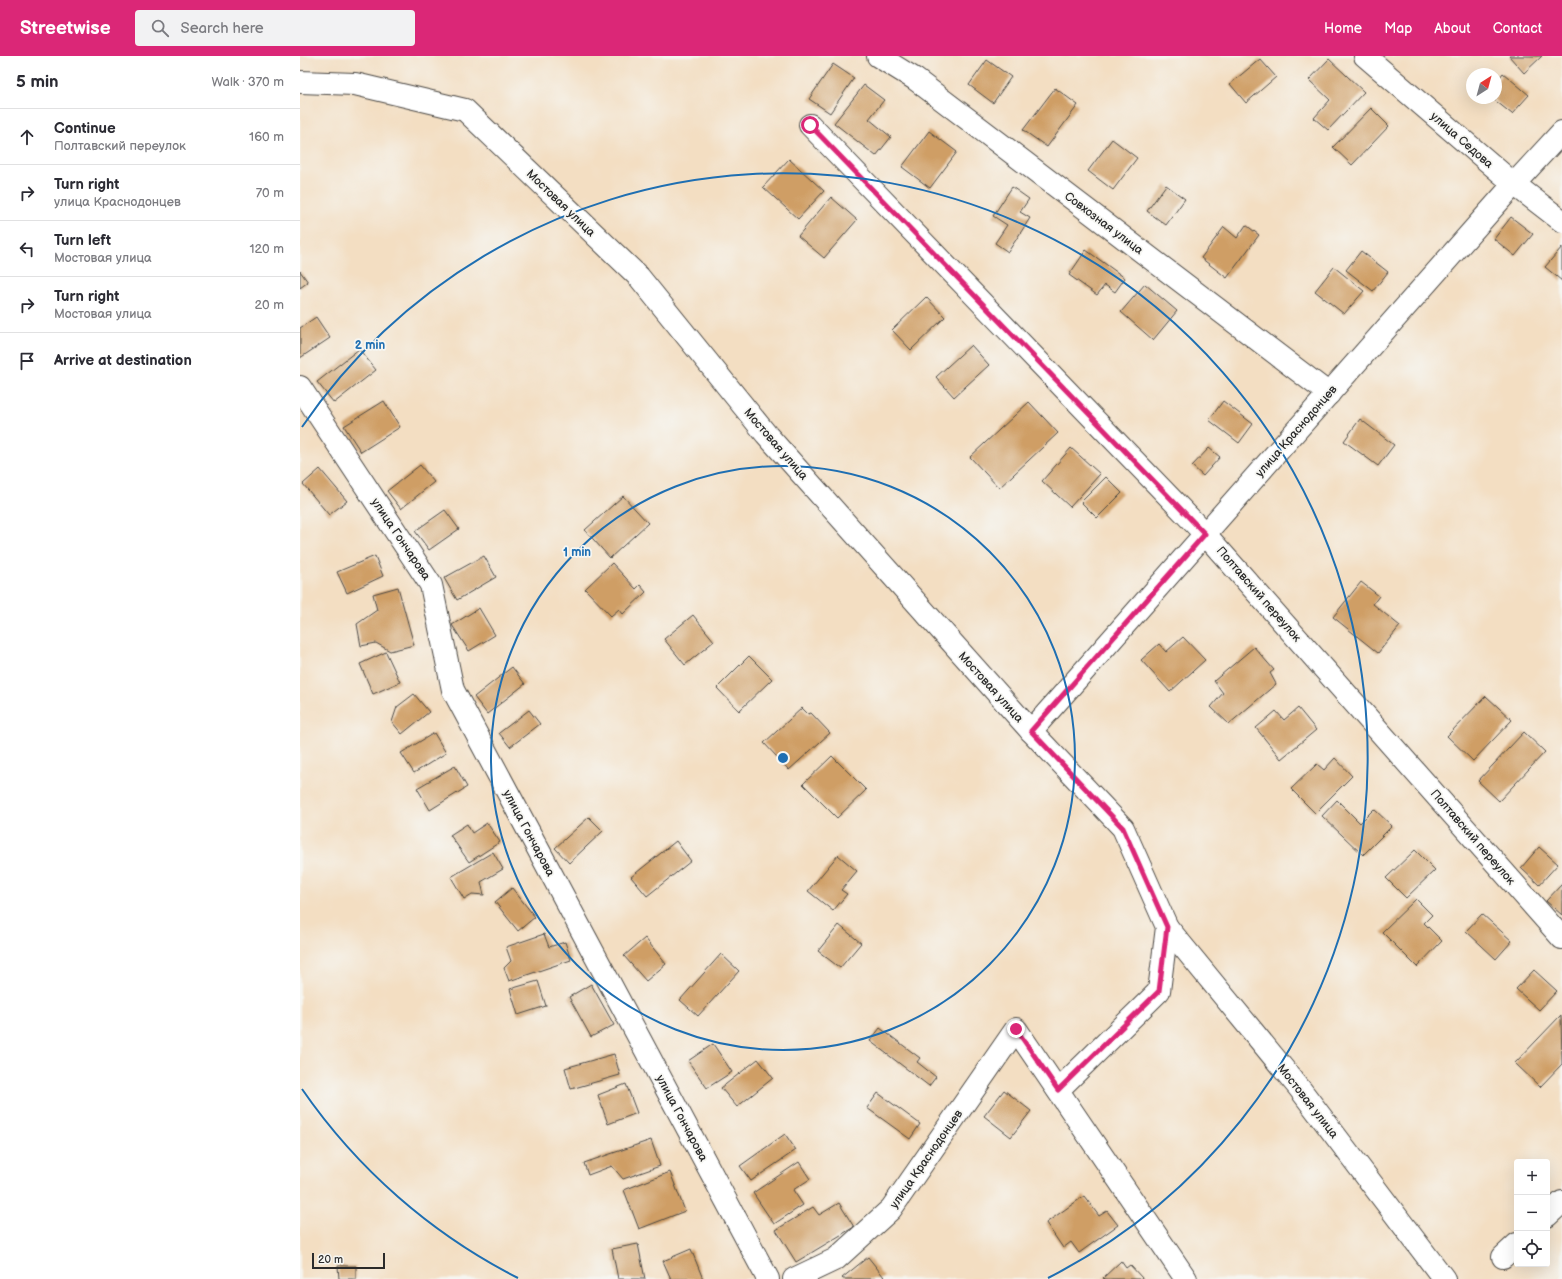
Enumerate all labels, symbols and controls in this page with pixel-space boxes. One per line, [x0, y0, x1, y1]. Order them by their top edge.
search box [135, 10, 415, 46]
text: Streetwise [20, 17, 111, 40]
icon: search [149, 17, 171, 39]
text: Search here [181, 19, 264, 38]
text: Home [1324, 20, 1362, 37]
text: Map [1384, 20, 1412, 37]
text: About [1434, 20, 1471, 37]
text: Contact [1493, 20, 1542, 37]
north arrow [1466, 68, 1502, 104]
text: 5 min [16, 72, 59, 92]
text: Walk · 370 m [211, 74, 284, 90]
street label: улица Седова [1427, 109, 1496, 172]
route start [801, 116, 819, 134]
text: Continue [54, 119, 116, 138]
icon: ahead [16, 126, 38, 148]
text: 160 m [249, 129, 284, 145]
text: Полтавский переулок [54, 138, 186, 154]
street label: Мостовая улица [523, 167, 598, 240]
text: Turn right [54, 175, 119, 194]
icon: right [16, 182, 38, 204]
text: 70 m [256, 185, 284, 201]
street label: Совхозная улица [1061, 189, 1146, 258]
text: улица Краснодонцев [54, 194, 181, 210]
text: Turn left [54, 231, 111, 250]
icon: left [16, 238, 38, 260]
text: 120 m [249, 241, 284, 257]
text: Мостовая улица [54, 250, 152, 266]
text: Turn right [54, 287, 119, 306]
icon: right [16, 294, 38, 316]
text: 20 m [254, 297, 284, 313]
text: Мостовая улица [54, 306, 152, 322]
text: 2 min [355, 338, 385, 353]
icon: arrive [16, 350, 38, 372]
text: Arrive at destination [54, 351, 192, 370]
street label: улица Краснодонцев [1252, 382, 1341, 480]
street label: Мостовая улица [740, 405, 811, 483]
street label: улица Гончарова [368, 495, 434, 583]
street label: Полтавский переулок [1213, 543, 1305, 646]
text: 1 min [563, 545, 591, 560]
street label: Мостовая улица [955, 649, 1026, 726]
centre of rings [776, 751, 790, 765]
street label: Полтавский переулок [1427, 786, 1519, 889]
street label: улица Гончарова [499, 787, 558, 879]
route end [1007, 1020, 1025, 1038]
street label: Мостовая улица [1274, 1061, 1341, 1141]
street label: улица Гончарова [652, 1072, 711, 1164]
street label: улица Краснодонцев [887, 1106, 967, 1212]
map controls [1514, 1159, 1550, 1267]
button: + [1514, 1159, 1550, 1195]
button: − [1514, 1195, 1550, 1231]
button: locate [1514, 1231, 1550, 1267]
scale bar [312, 1251, 385, 1270]
text: 20 m [318, 1253, 343, 1266]

